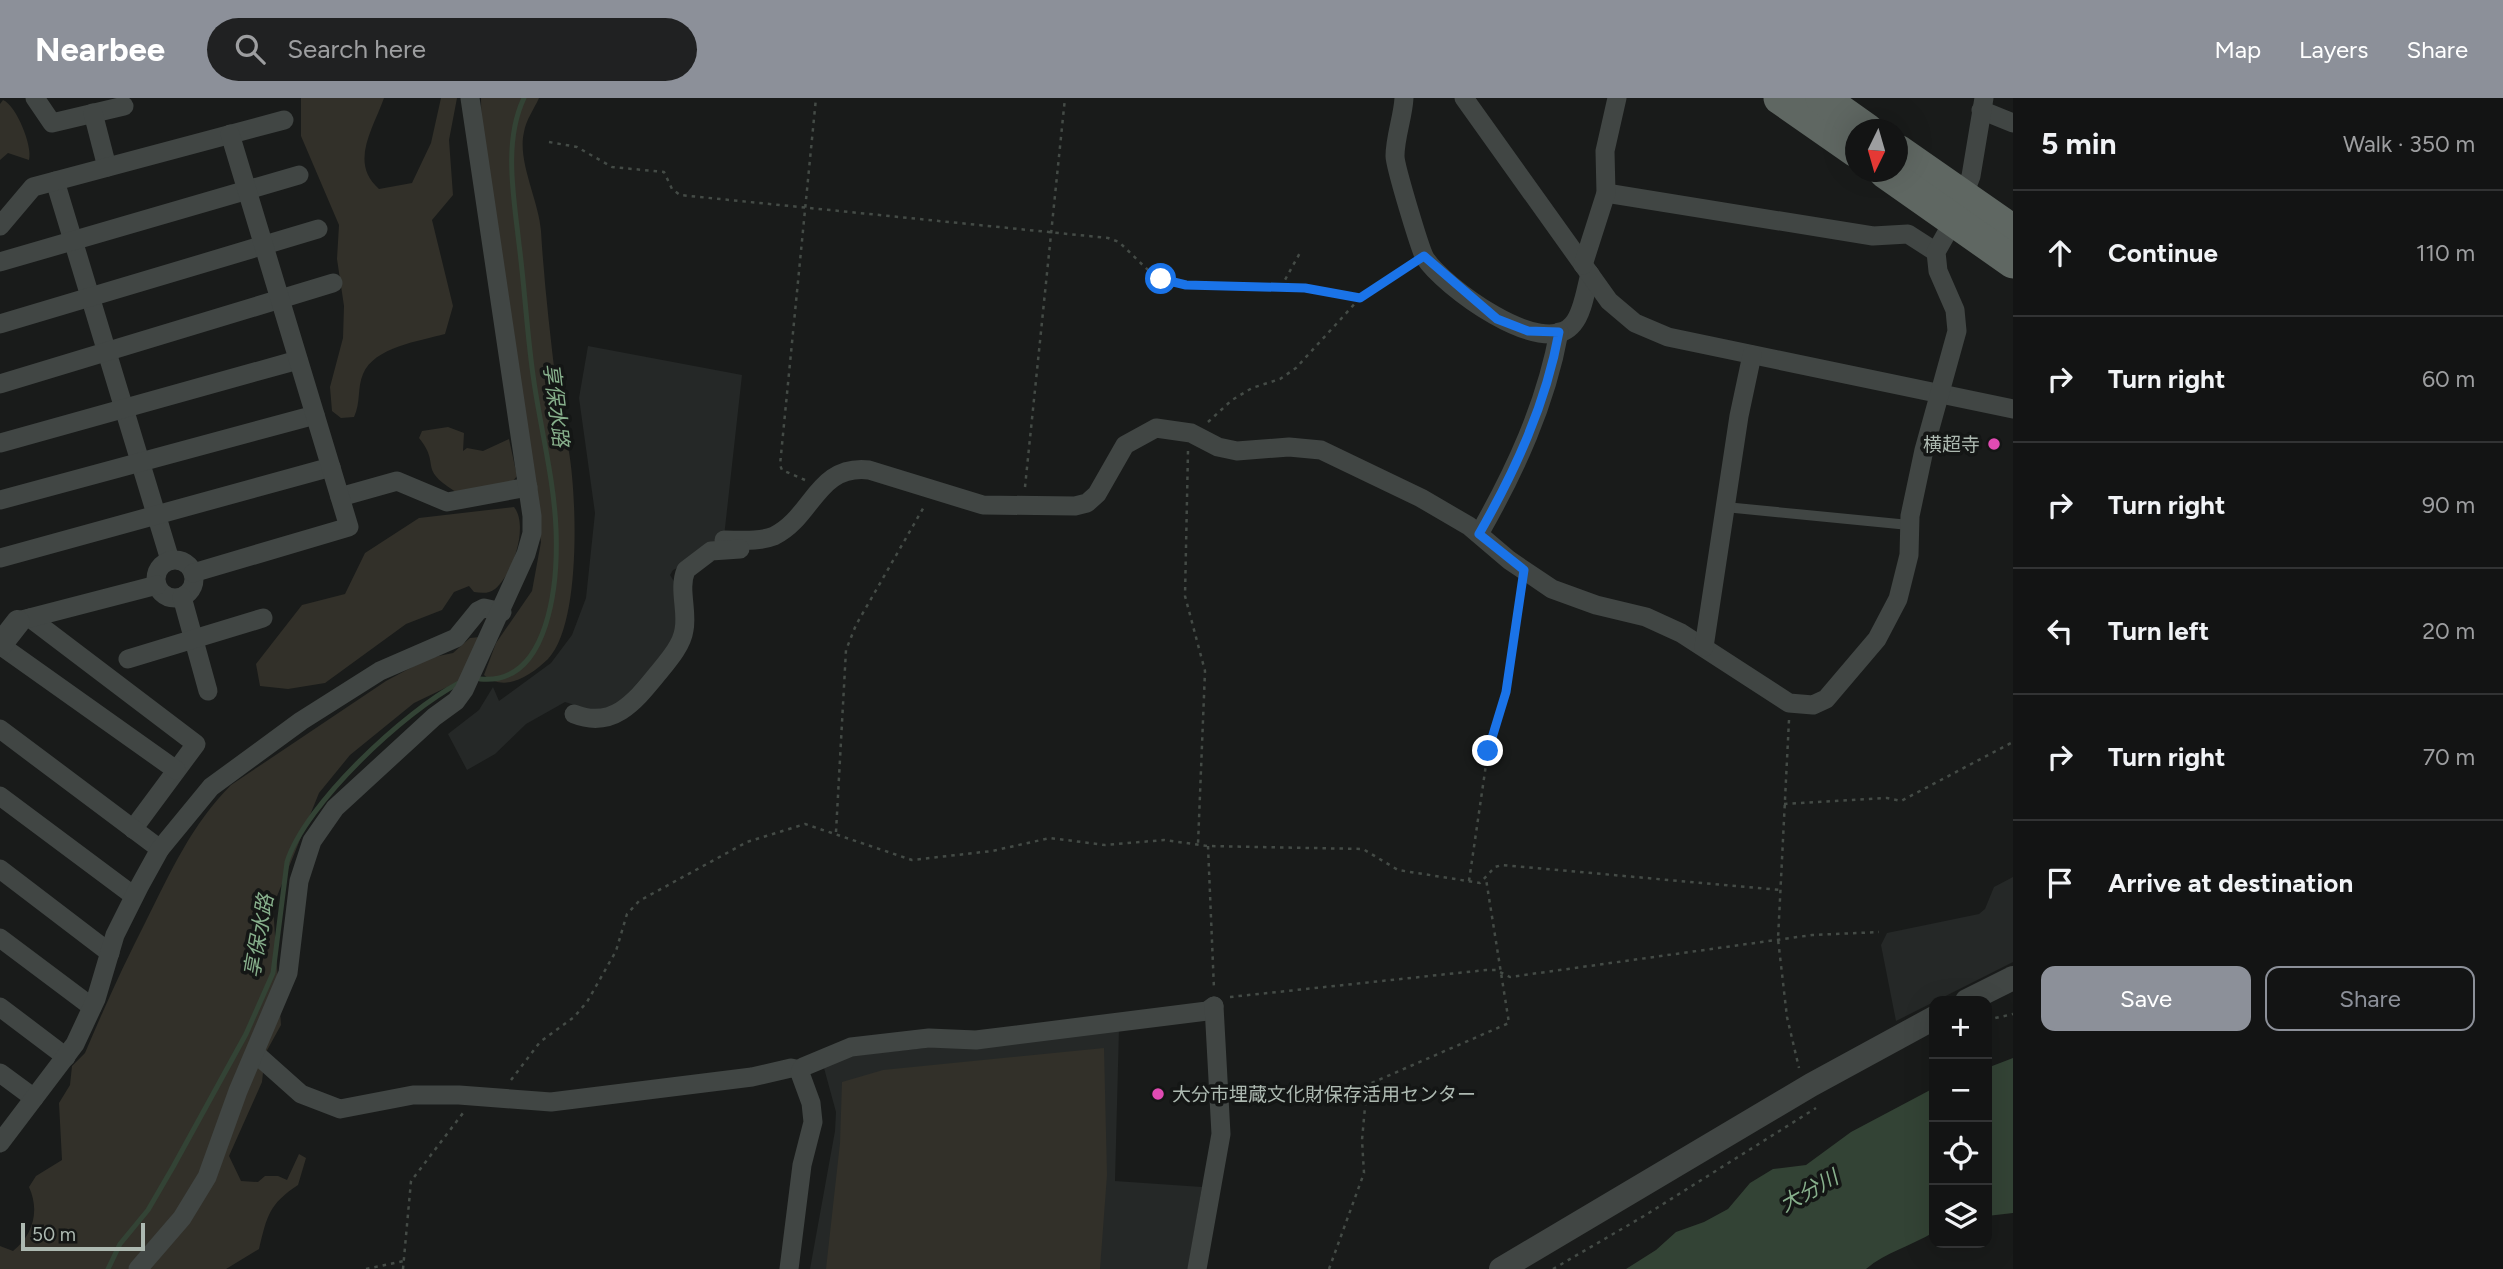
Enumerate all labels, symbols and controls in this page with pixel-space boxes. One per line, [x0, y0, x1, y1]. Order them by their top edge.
search box [207, 18, 697, 81]
text: Nearbee [35, 30, 165, 69]
icon: search [231, 30, 269, 68]
text: Search here [287, 33, 426, 65]
text: Map [2214, 35, 2261, 64]
text: Layers [2299, 35, 2368, 64]
text: Share [2406, 35, 2468, 64]
north arrow [1845, 119, 1908, 182]
text: 5 min [2041, 125, 2117, 162]
text: Walk · 350 m [2343, 130, 2475, 158]
icon: ahead [2041, 234, 2079, 272]
text: Continue [2108, 237, 2218, 269]
text: 110 m [2416, 239, 2475, 267]
route start [1145, 263, 1176, 294]
icon: right [2041, 360, 2079, 398]
water label: 享保水路 [539, 362, 574, 450]
text: Turn right [2108, 363, 2225, 395]
text: 60 m [2422, 365, 2475, 393]
place label: 横超寺 [1923, 433, 1980, 456]
marker: 横超寺 [1986, 436, 2002, 452]
icon: right [2041, 486, 2079, 524]
text: Turn right [2108, 489, 2225, 521]
text: 90 m [2422, 491, 2475, 519]
icon: left [2041, 612, 2079, 650]
text: Turn left [2108, 615, 2209, 647]
text: 20 m [2422, 617, 2475, 645]
route end [1472, 735, 1503, 766]
icon: right [2041, 738, 2079, 776]
text: Turn right [2108, 741, 2225, 773]
text: 70 m [2423, 743, 2475, 771]
icon: arrive [2041, 864, 2079, 902]
text: Arrive at destination [2108, 867, 2353, 899]
water label: 享保水路 [239, 890, 278, 979]
button: Save [2041, 966, 2251, 1031]
button: Share [2265, 966, 2475, 1031]
map controls [1929, 996, 1992, 1248]
button: + [1929, 996, 1992, 1059]
button: − [1929, 1059, 1992, 1122]
place label: 大分市埋蔵文化財保存活用センター [1172, 1083, 1476, 1106]
marker: 大分市埋蔵文化財保存活用センター [1150, 1086, 1166, 1102]
button: locate [1929, 1122, 1992, 1185]
water label: 大分川 [1775, 1163, 1844, 1217]
button: layers [1929, 1185, 1992, 1248]
scale bar [21, 1220, 145, 1252]
text: 50 m [32, 1223, 76, 1246]

